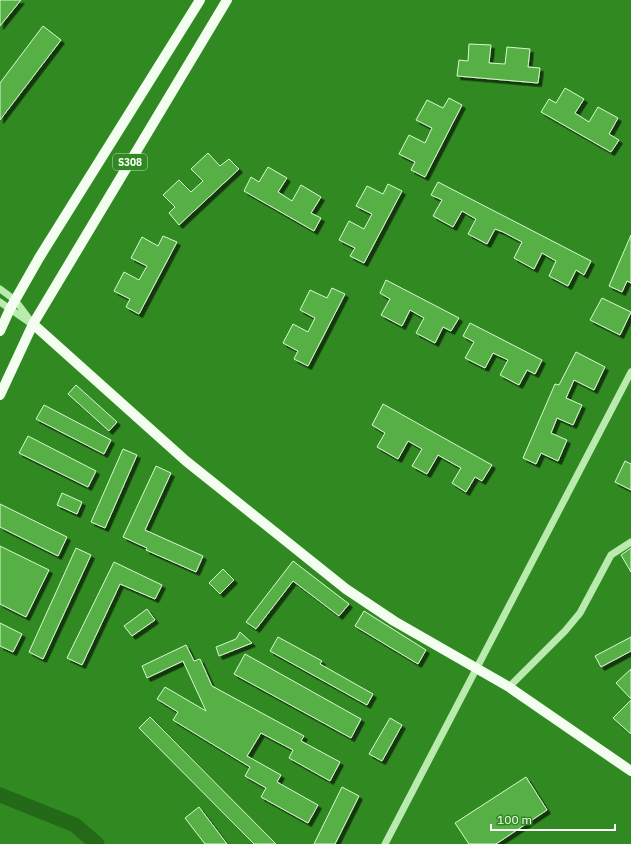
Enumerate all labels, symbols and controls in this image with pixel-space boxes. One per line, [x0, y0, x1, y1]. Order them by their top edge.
road number: S308 [113, 154, 147, 170]
scale bar [491, 806, 615, 832]
text: 100 m [497, 812, 532, 827]

